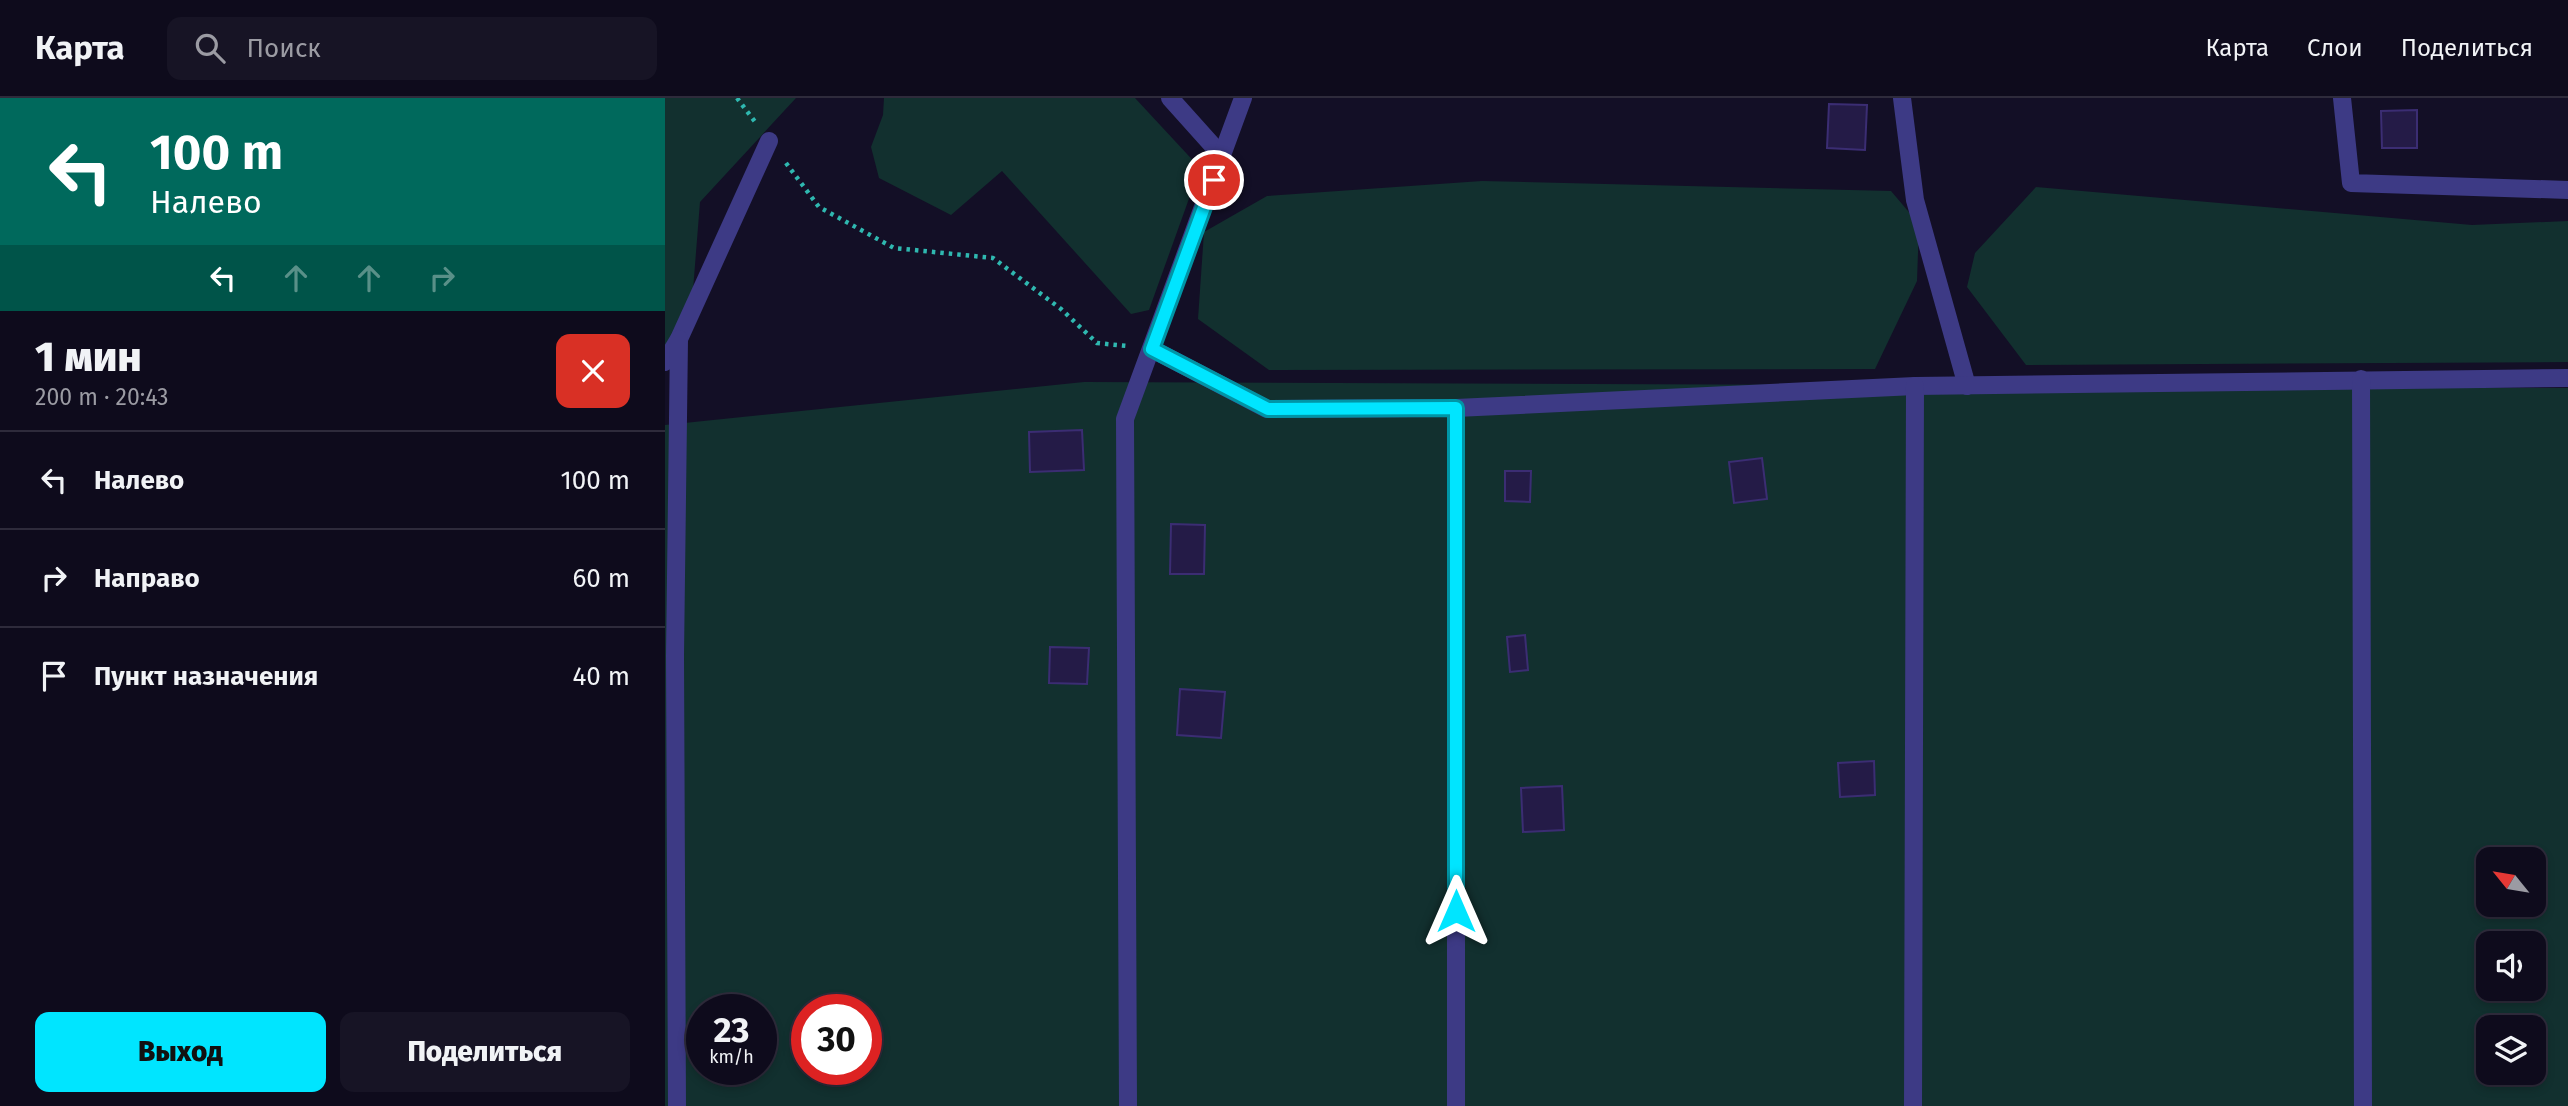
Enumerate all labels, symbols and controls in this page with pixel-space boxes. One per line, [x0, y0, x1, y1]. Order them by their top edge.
search box [167, 17, 657, 80]
text: Карта [35, 28, 125, 68]
icon: search [191, 29, 229, 67]
text: Поиск [247, 33, 321, 64]
text: Карта [2205, 34, 2269, 62]
text: Слои [2307, 34, 2363, 62]
text: Поделиться [2401, 34, 2533, 62]
text: 100 m [150, 123, 283, 182]
icon: left [35, 126, 126, 217]
pin [1184, 150, 1244, 210]
icon: arrive [1195, 161, 1233, 199]
text: Налево [150, 183, 262, 221]
icon: left [204, 259, 242, 297]
icon: ahead [277, 259, 315, 297]
icon: ahead [350, 259, 388, 297]
icon: right [423, 259, 461, 297]
text: 1 мин [35, 332, 142, 382]
button: close [556, 334, 630, 408]
text: 200 m · 20:43 [35, 383, 169, 411]
icon: left [35, 461, 73, 499]
text: Налево [94, 465, 184, 496]
text: 100 m [561, 465, 630, 496]
icon: right [35, 559, 73, 597]
text: Направо [94, 563, 200, 594]
text: 60 m [572, 563, 630, 594]
icon: arrive [35, 657, 73, 695]
text: Пункт назначения [94, 661, 318, 692]
text: 40 m [572, 661, 630, 692]
north arrow [2476, 847, 2546, 917]
map controls [2476, 847, 2546, 1085]
position arrow [1419, 874, 1493, 948]
button: sound [2476, 931, 2546, 1001]
speed limit sign: 30 [791, 994, 882, 1085]
text: 23 [713, 1009, 750, 1051]
button: Выход [35, 1012, 326, 1092]
button: Поделиться [340, 1012, 630, 1092]
button: layers [2476, 1015, 2546, 1085]
text: km/h [709, 1046, 754, 1068]

